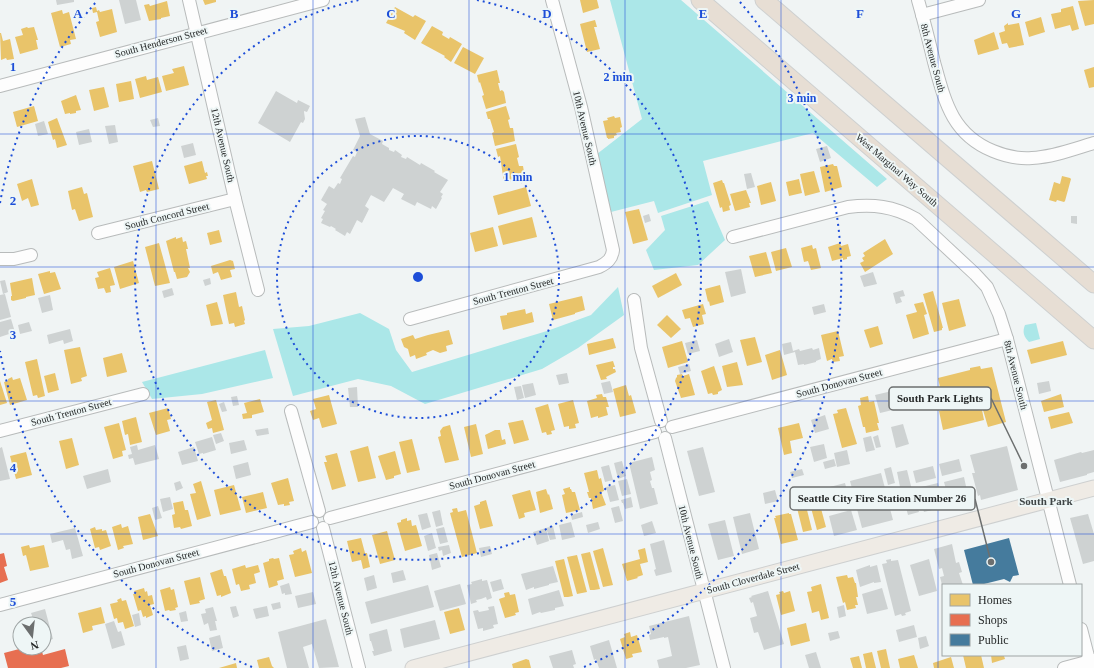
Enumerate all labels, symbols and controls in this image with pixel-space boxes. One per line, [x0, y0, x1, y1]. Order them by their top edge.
text: A [73, 6, 83, 21]
text: B [230, 6, 239, 21]
text: C [386, 6, 396, 21]
text: D [542, 6, 552, 21]
text: E [699, 6, 707, 21]
text: F [856, 6, 864, 21]
text: G [1011, 6, 1021, 21]
street label: 8th Avenue South [919, 22, 947, 94]
street label: South Henderson Street [114, 24, 209, 60]
text: 1 [10, 59, 16, 74]
text: 2 min [603, 70, 633, 84]
street label: 10th Avenue South [571, 90, 599, 166]
text: 3 min [787, 91, 817, 105]
street label: 12th Avenue South [209, 107, 237, 183]
street label: West Marginal Way South [854, 131, 940, 209]
text: 1 min [503, 170, 533, 184]
text: 2 [10, 193, 16, 208]
street label: South Concord Street [124, 200, 210, 232]
centre of rings [411, 270, 425, 284]
street label: South Trenton Street [472, 275, 555, 307]
text: 3 [10, 327, 17, 342]
street label: 8th Avenue South [1002, 339, 1030, 411]
street label: South Donovan Street [795, 366, 883, 400]
callout: South Park Lights [889, 387, 991, 410]
text: South Park Lights [897, 392, 984, 404]
street label: South Trenton Street [30, 396, 113, 428]
street label: South Donovan Street [448, 458, 536, 492]
text: 4 [10, 460, 17, 475]
callout: Seattle City Fire Station Number 26 [790, 487, 975, 510]
text: Seattle City Fire Station Number 26 [798, 492, 967, 504]
district label: South Park [1019, 495, 1074, 507]
street label: 10th Avenue South [676, 504, 706, 580]
street label: South Donovan Street [112, 546, 200, 580]
street label: 12th Avenue South [326, 560, 356, 636]
street label: South Cloverdale Street [705, 560, 801, 596]
legend [942, 584, 1082, 656]
text: Homes [978, 593, 1012, 607]
text: 5 [10, 594, 17, 609]
text: Shops [978, 613, 1008, 627]
north arrow [12, 616, 52, 656]
text: Public [978, 633, 1009, 647]
text: N [29, 639, 40, 652]

